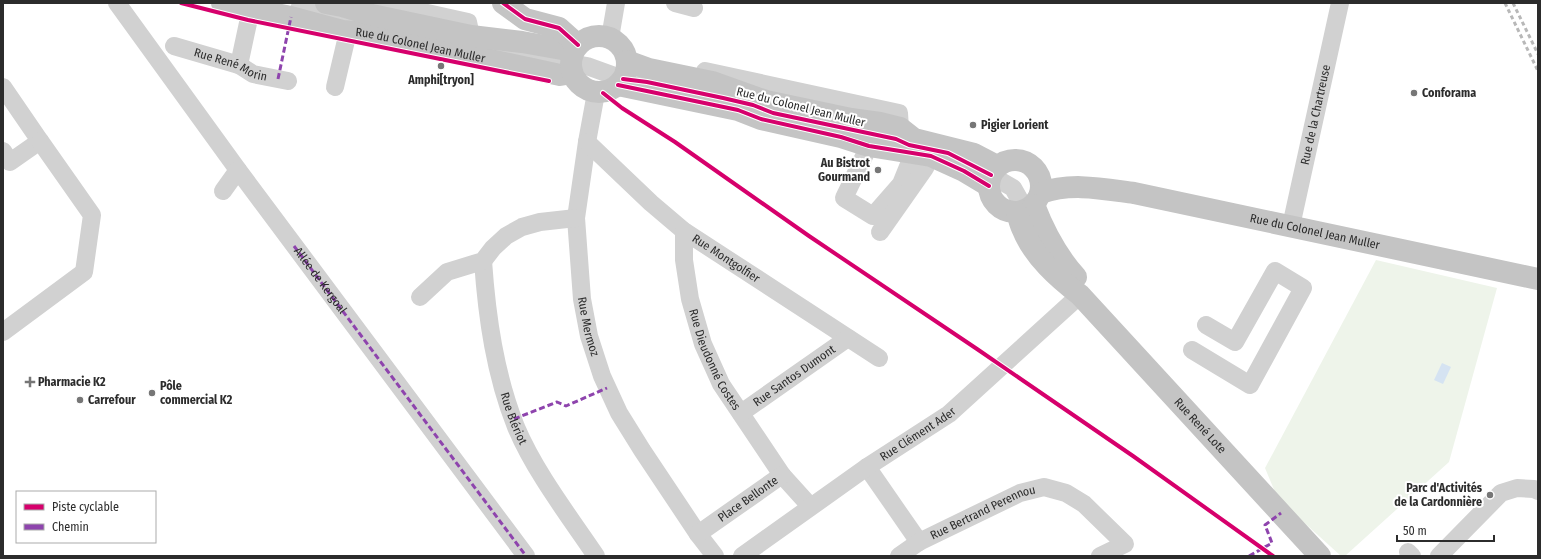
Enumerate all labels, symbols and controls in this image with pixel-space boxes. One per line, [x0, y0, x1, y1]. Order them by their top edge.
street label: Rue du Colonel Jean Muller [355, 25, 487, 66]
street label: Rue René Morin [192, 45, 268, 84]
marker: Amphi[tryon] [436, 61, 446, 71]
street label: Rue de la Chartreuse [1298, 63, 1333, 166]
place label: Amphi[tryon] [407, 72, 474, 87]
street label: Rue du Colonel Jean Muller [735, 84, 868, 130]
place label: Conforama [1422, 86, 1476, 100]
marker: Conforama [1409, 88, 1419, 98]
place label: Pigier Lorient [981, 118, 1049, 132]
marker: Pigier Lorient [968, 120, 978, 130]
place label: Au Bistrot Gourmand [818, 156, 871, 184]
marker: Au Bistrot Gourmand [873, 165, 883, 175]
street label: Rue du Colonel Jean Muller [1249, 211, 1382, 252]
street label: Rue Montgolfier [690, 231, 763, 286]
street label: Allée de Kergoal [291, 244, 350, 316]
street label: Rue Mermoz [575, 296, 602, 358]
street label: Rue Dieudonné Costes [686, 307, 743, 413]
street label: Rue Santos Dumont [751, 342, 838, 409]
place label: Pharmacie K2 [38, 375, 106, 389]
marker: Pharmacie K2 [25, 377, 35, 387]
place label: Pôle commercial K2 [160, 379, 233, 407]
marker: Pôle commercial K2 [147, 388, 157, 398]
street label: Rue Blériot [498, 391, 530, 447]
place label: Carrefour [88, 393, 136, 407]
marker: Carrefour [75, 395, 85, 405]
street label: Rue René Lote [1171, 395, 1229, 456]
street label: Rue Clément Ader [877, 404, 959, 464]
street label: Place Bellonte [715, 473, 781, 525]
place label: Parc d'Activités de la Cardonnière [1394, 481, 1483, 509]
street label: Rue Bertrand Perennou [928, 482, 1037, 542]
marker: Parc d'Activités de la Cardonnière [1485, 490, 1495, 500]
legend [16, 491, 156, 543]
text: Piste cyclable [52, 500, 119, 514]
scale bar [1397, 517, 1494, 543]
text: Chemin [52, 520, 89, 534]
text: 50 m [1403, 524, 1427, 538]

